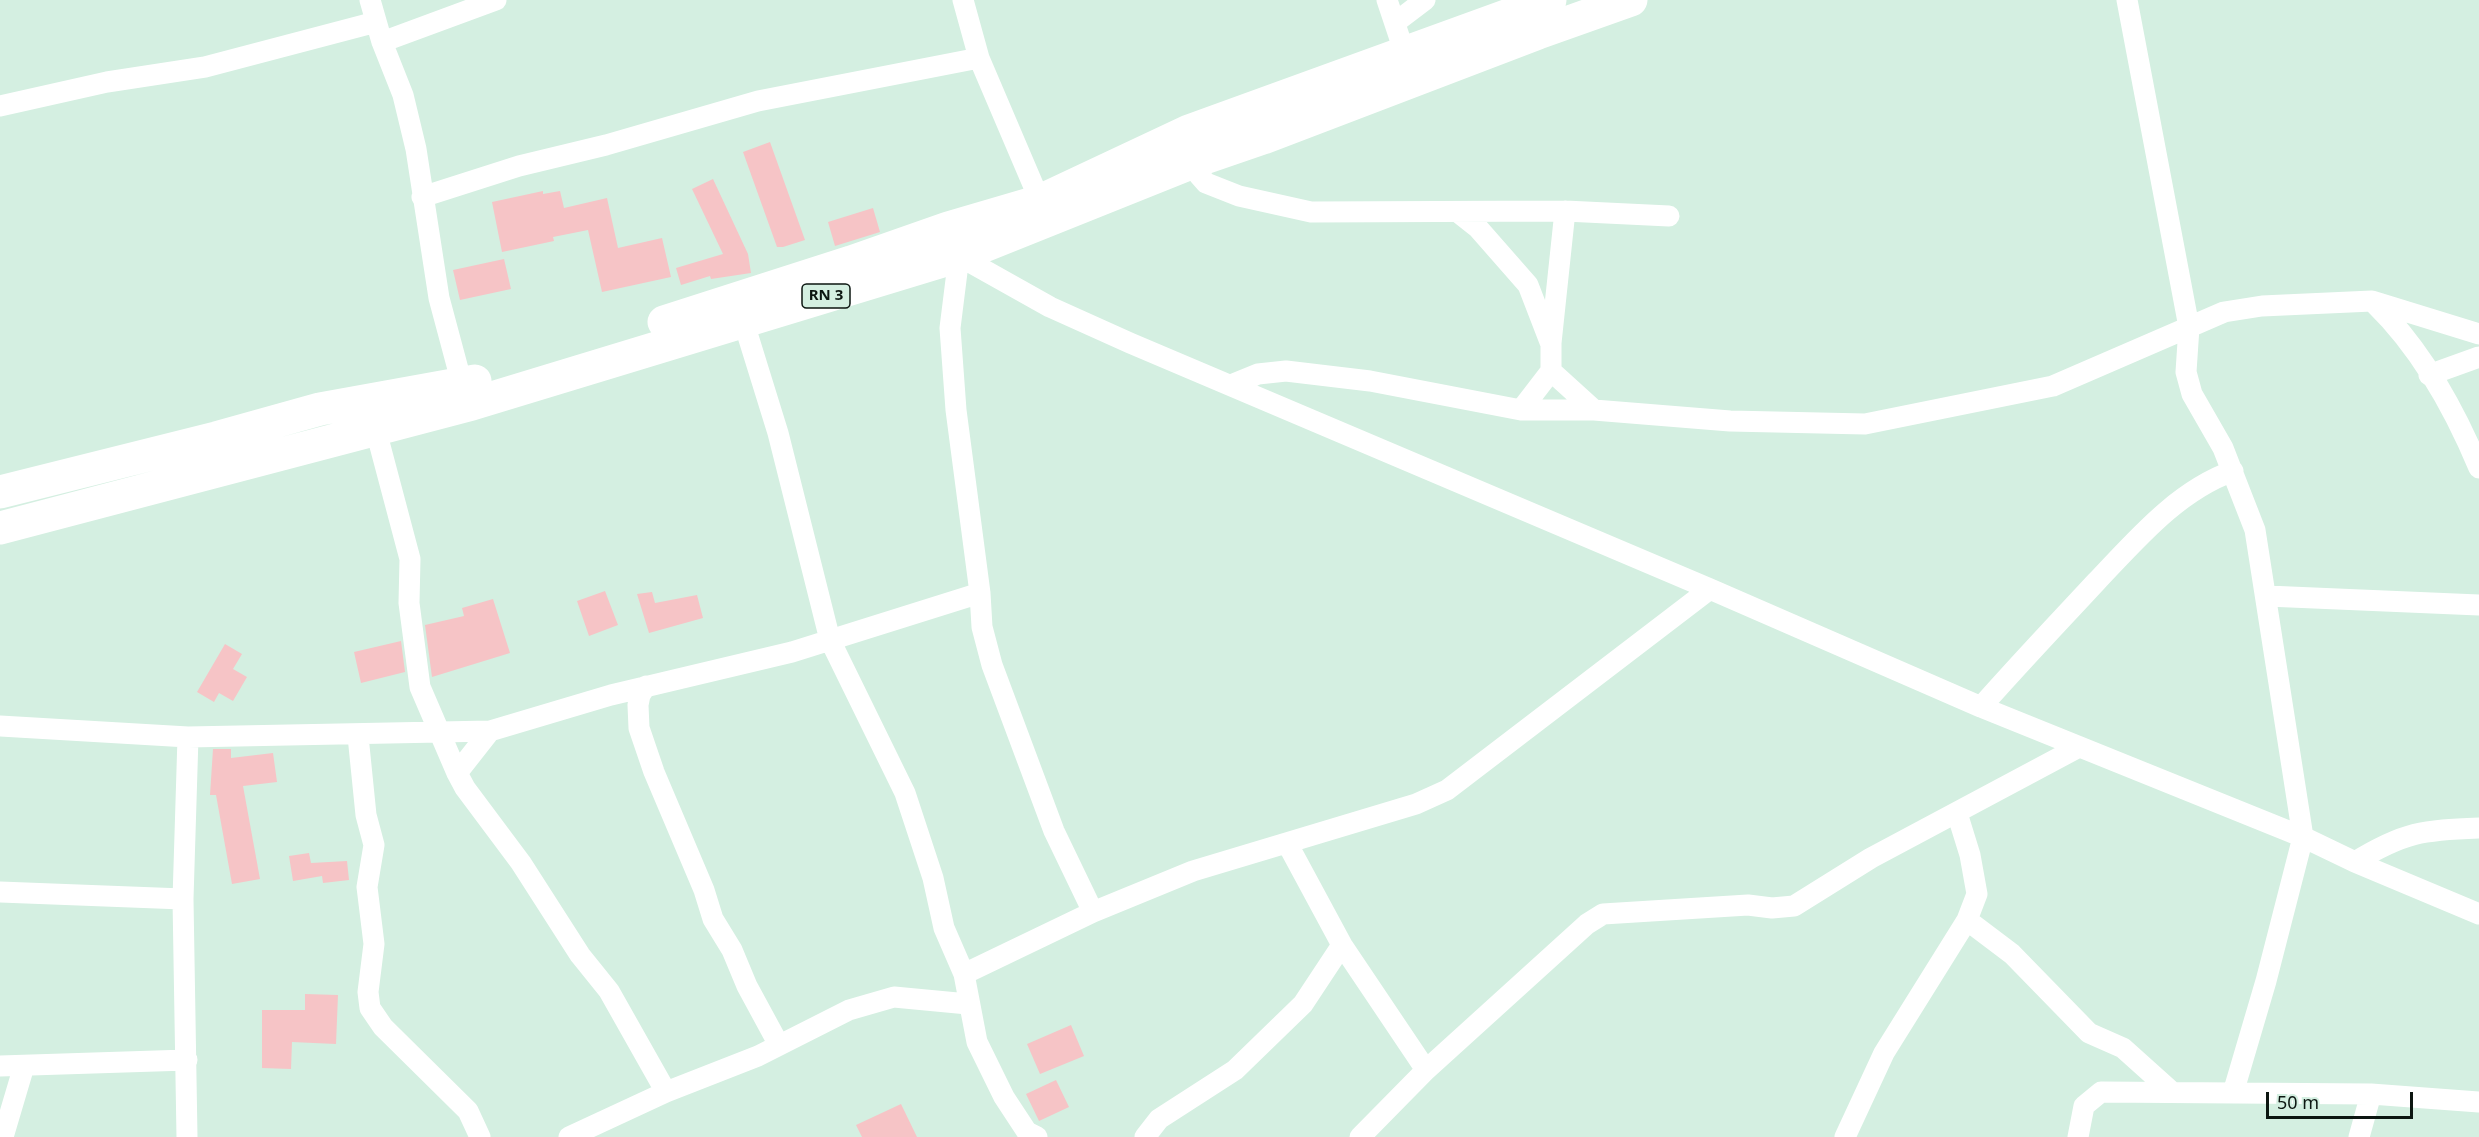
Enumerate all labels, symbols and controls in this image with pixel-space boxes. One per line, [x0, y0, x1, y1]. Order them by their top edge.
road number: RN 3 [802, 284, 850, 308]
scale bar [2269, 1080, 2416, 1118]
text: 50 m [2277, 1090, 2319, 1114]

